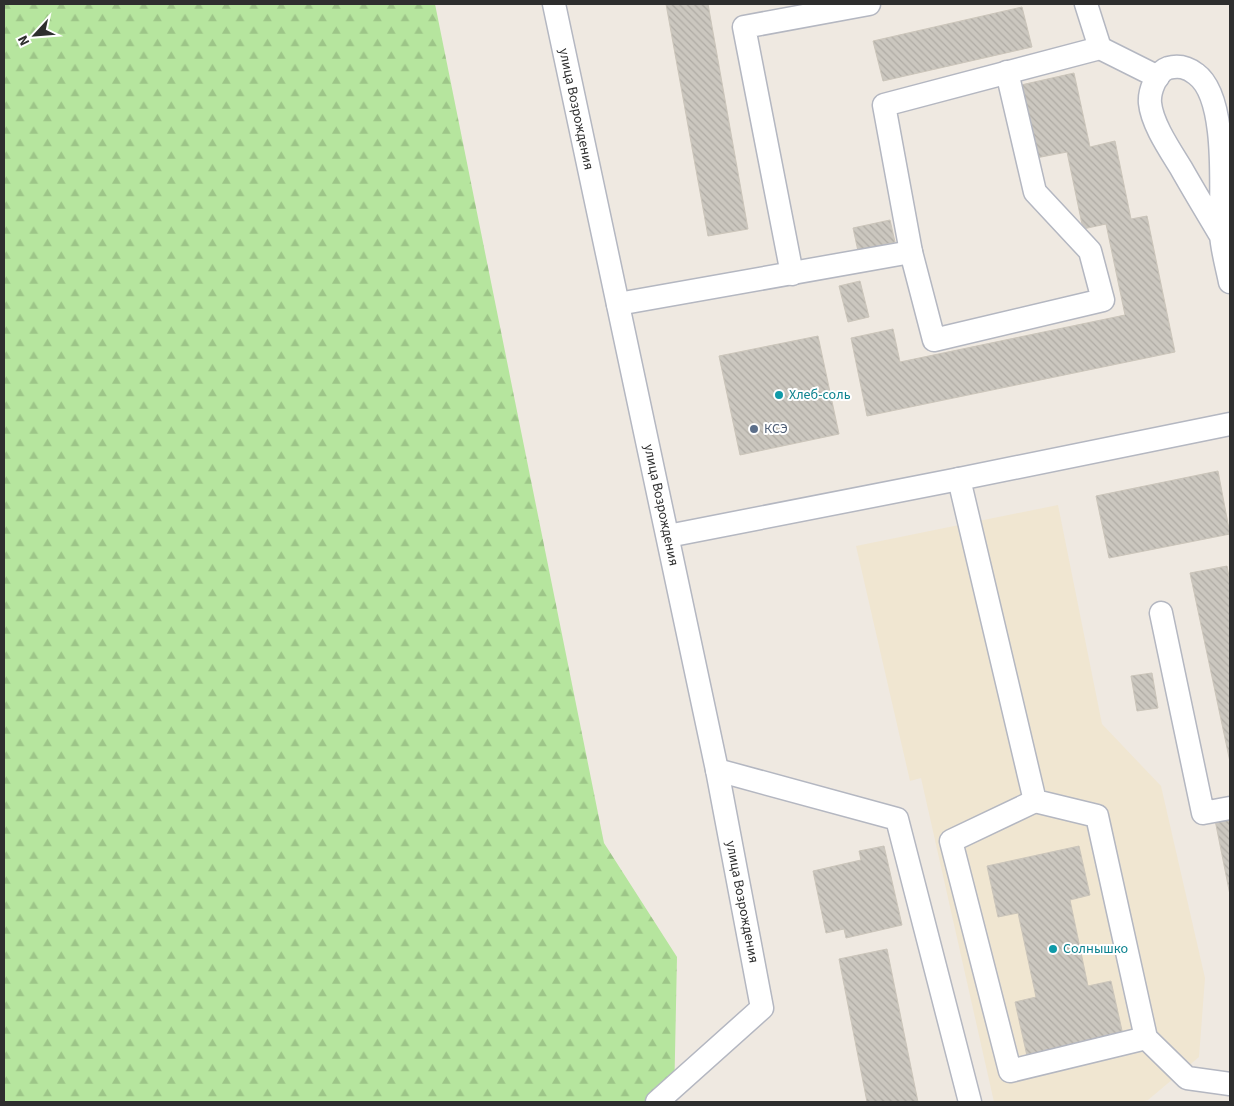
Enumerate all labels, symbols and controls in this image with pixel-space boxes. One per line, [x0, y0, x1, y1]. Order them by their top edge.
north arrow [10, 10, 60, 60]
text: N [13, 32, 35, 49]
street label: улица Возрождения [553, 46, 599, 172]
place label: Хлеб-соль [789, 385, 851, 405]
marker: Хлеб-соль [773, 389, 785, 401]
place label: КСЭ [764, 419, 788, 439]
marker: КСЭ [748, 423, 760, 435]
street label: улица Возрождения [638, 442, 684, 568]
street label: улица Возрождения [720, 839, 764, 965]
place label: Солнышко [1063, 939, 1128, 959]
marker: Солнышко [1047, 943, 1059, 955]

